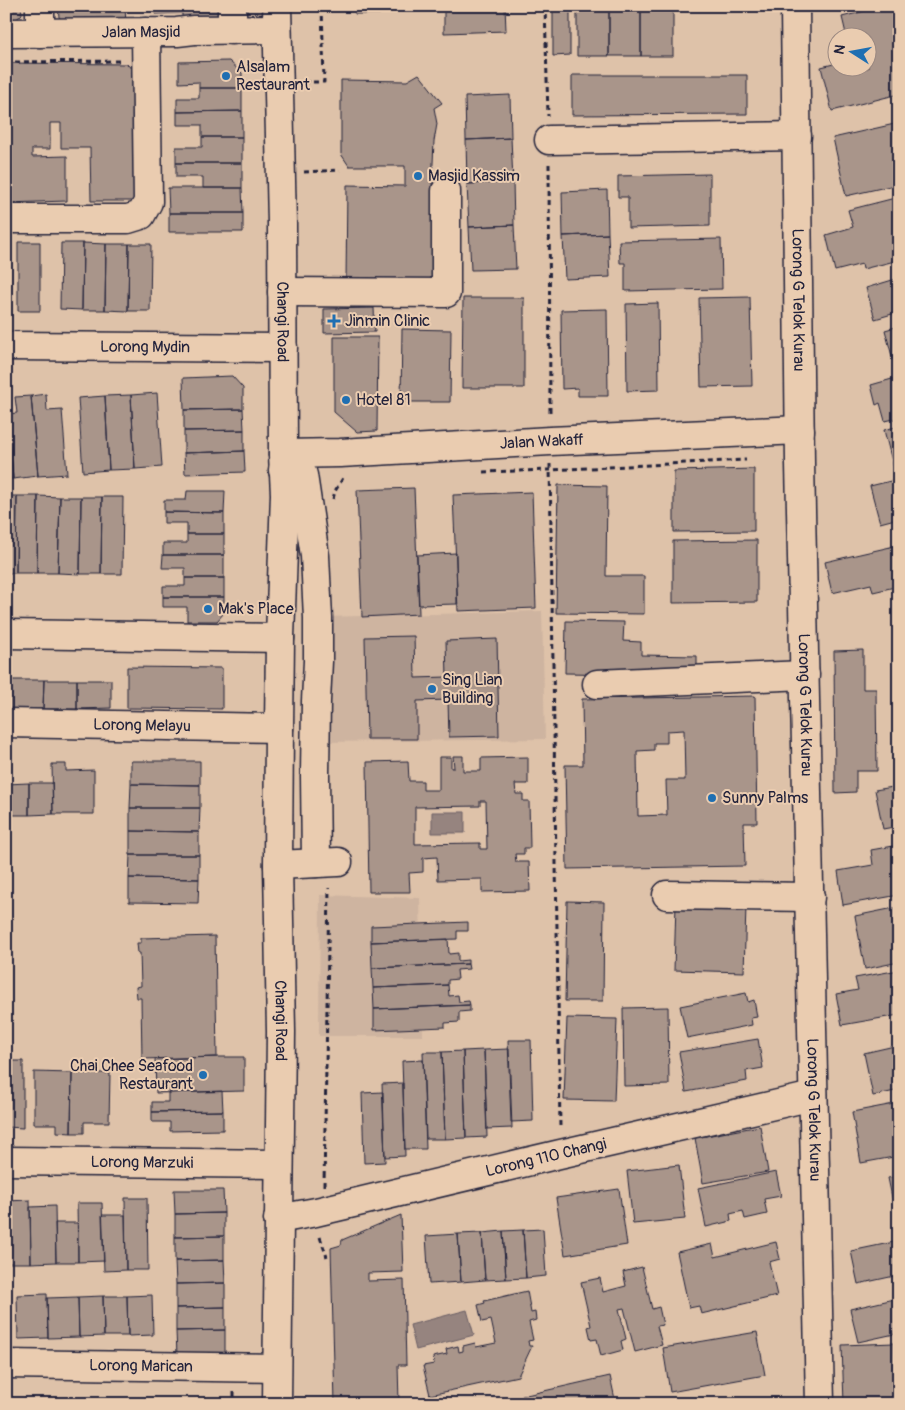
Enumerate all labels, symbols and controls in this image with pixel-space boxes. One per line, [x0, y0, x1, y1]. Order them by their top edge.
street label: Jalan Masjid [101, 22, 181, 42]
north arrow [828, 28, 878, 78]
text: N [830, 43, 849, 56]
place label: Alsalam Restaurant [236, 57, 310, 95]
marker: Alsalam Restaurant [220, 70, 232, 82]
place label: Masjid Kassim [428, 166, 520, 186]
marker: Masjid Kassim [412, 170, 424, 182]
street label: Lorong G Telok Kurau [787, 228, 809, 372]
street label: Changi Road [272, 281, 293, 362]
place label: Jinmin Clinic [345, 311, 430, 331]
marker: Jinmin Clinic [327, 314, 341, 328]
street label: Lorong Mydin [100, 337, 190, 357]
place label: Hotel 81 [356, 390, 411, 410]
marker: Hotel 81 [340, 394, 352, 406]
street label: Jalan Wakaff [499, 430, 585, 454]
place label: Mak's Place [218, 599, 294, 619]
marker: Mak's Place [202, 603, 214, 615]
street label: Lorong G Telok Kurau [794, 633, 817, 777]
place label: Sing Lian Building [442, 670, 502, 708]
marker: Sing Lian Building [426, 683, 438, 695]
street label: Lorong Melayu [93, 715, 191, 736]
place label: Sunny Palms [722, 788, 808, 808]
marker: Sunny Palms [706, 792, 718, 804]
street label: Changi Road [270, 980, 291, 1061]
street label: Lorong G Telok Kurau [802, 1038, 825, 1182]
place label: Chai Chee Seafood Restaurant [70, 1056, 194, 1094]
marker: Chai Chee Seafood Restaurant [197, 1069, 209, 1081]
street label: Lorong 110 Changi [484, 1134, 608, 1181]
street label: Lorong Marzuki [91, 1152, 194, 1173]
street label: Lorong Marican [89, 1355, 193, 1377]

